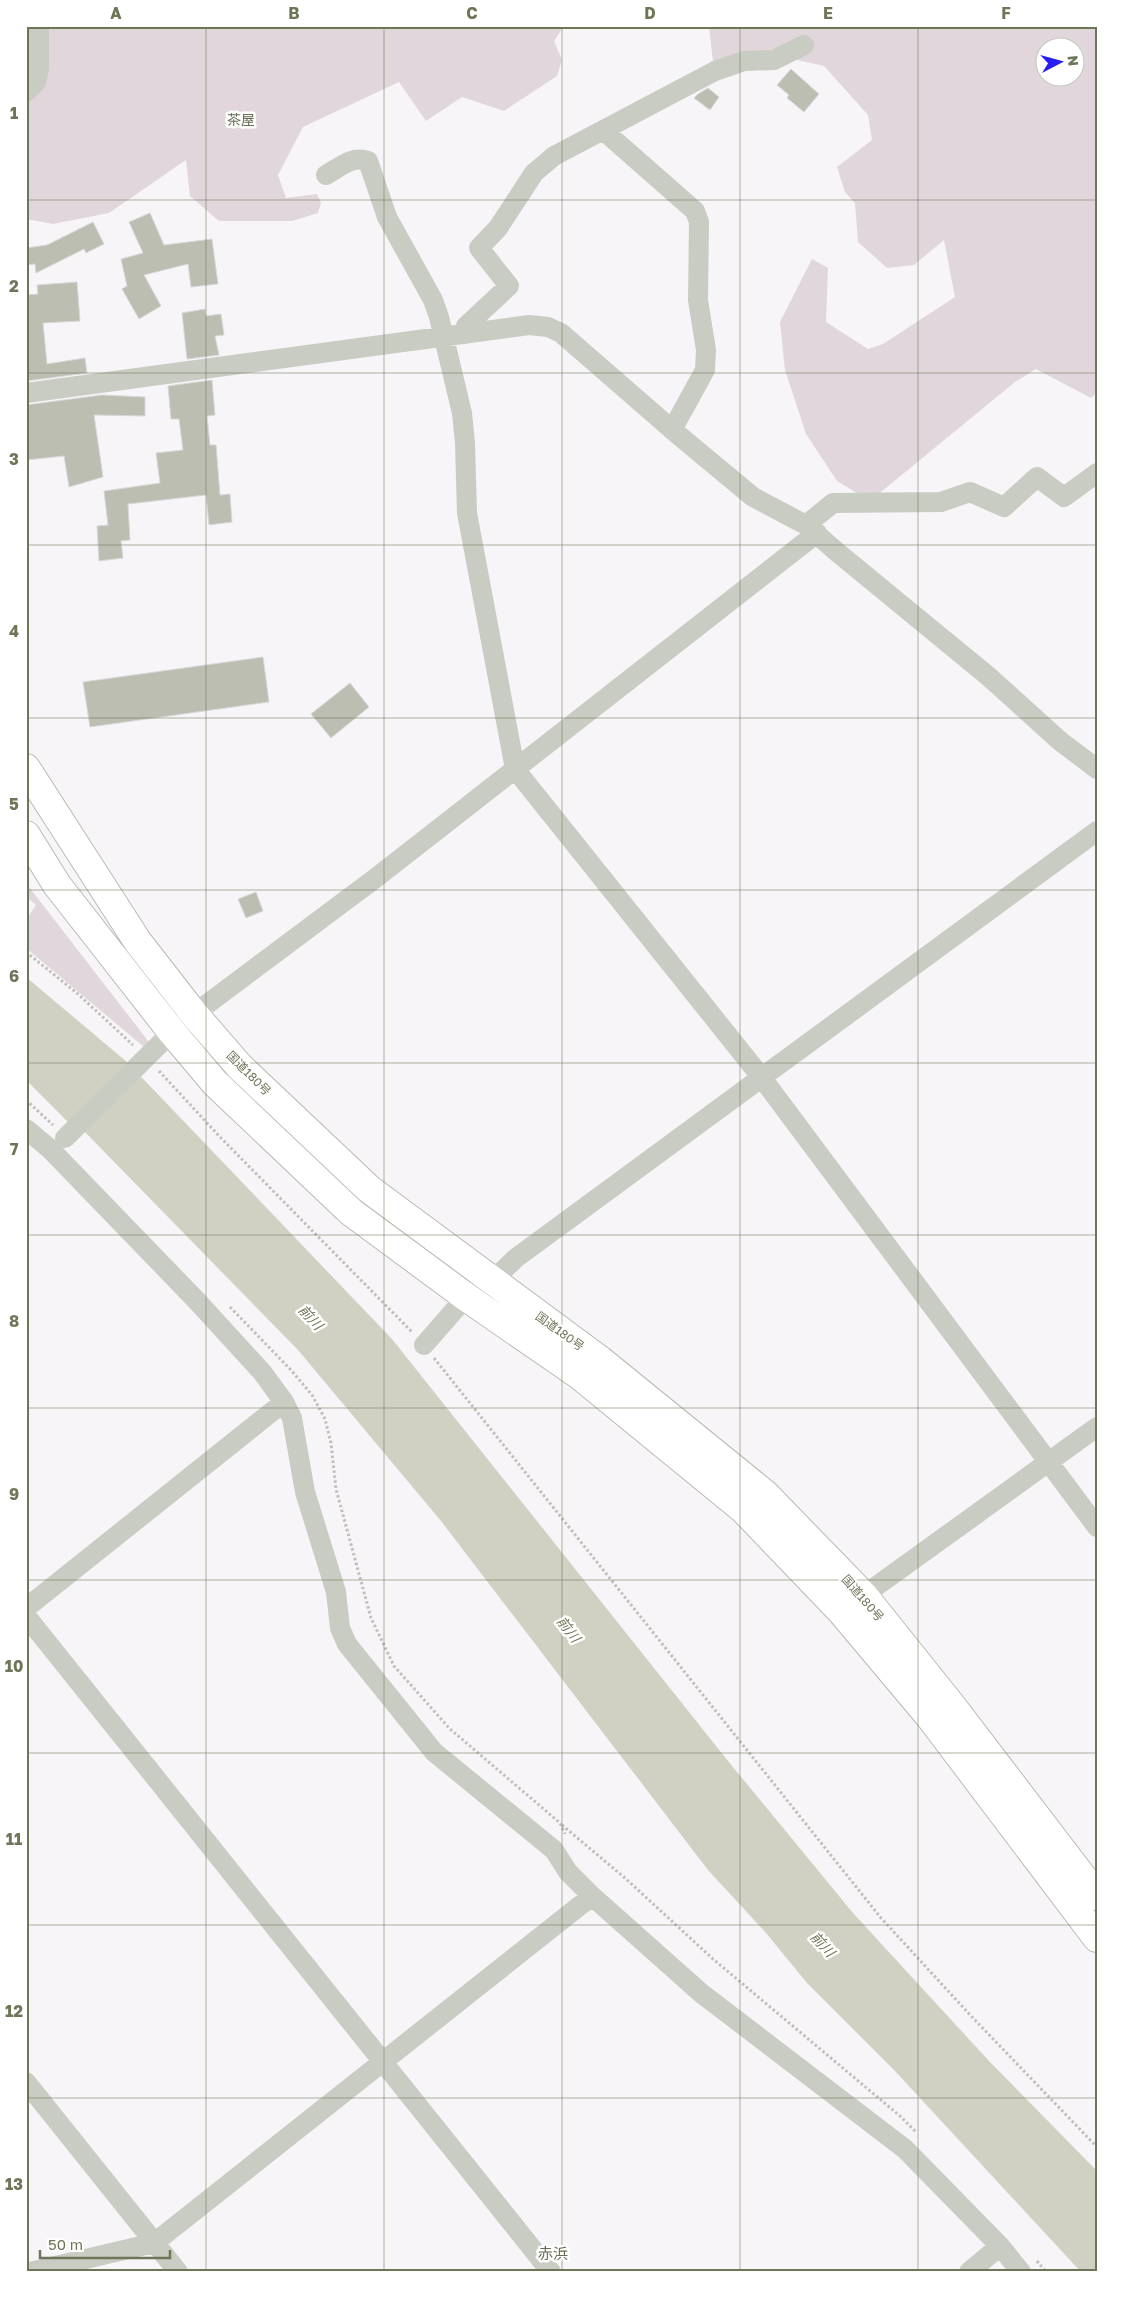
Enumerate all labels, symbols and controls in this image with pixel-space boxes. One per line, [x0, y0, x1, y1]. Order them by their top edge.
text: A [110, 3, 122, 23]
text: B [288, 3, 300, 23]
text: C [466, 3, 478, 23]
text: D [644, 3, 656, 23]
text: E [823, 3, 833, 23]
text: F [1001, 3, 1011, 23]
north arrow [1036, 38, 1086, 88]
text: N [1064, 54, 1082, 67]
text: 1 [10, 103, 18, 123]
district label: 茶屋 [227, 111, 255, 128]
text: 2 [9, 276, 19, 296]
text: 3 [9, 449, 19, 469]
text: 4 [9, 621, 19, 641]
text: 5 [9, 794, 19, 814]
text: 6 [9, 966, 19, 986]
street label: 国道180号 [224, 1048, 274, 1098]
text: 7 [10, 1139, 19, 1159]
water label: 前川 [295, 1301, 328, 1334]
street label: 国道180号 [533, 1308, 587, 1354]
text: 8 [9, 1311, 19, 1331]
text: 9 [9, 1484, 19, 1504]
street label: 国道180号 [839, 1572, 887, 1624]
water label: 前川 [554, 1613, 586, 1647]
text: 10 [5, 1656, 23, 1676]
text: 11 [6, 1829, 22, 1849]
water label: 前川 [807, 1928, 840, 1961]
text: 12 [5, 2001, 23, 2021]
text: 13 [5, 2174, 23, 2194]
scale bar [40, 2228, 170, 2260]
text: 50 m [48, 2235, 83, 2253]
district label: 赤浜 [538, 2244, 568, 2262]

